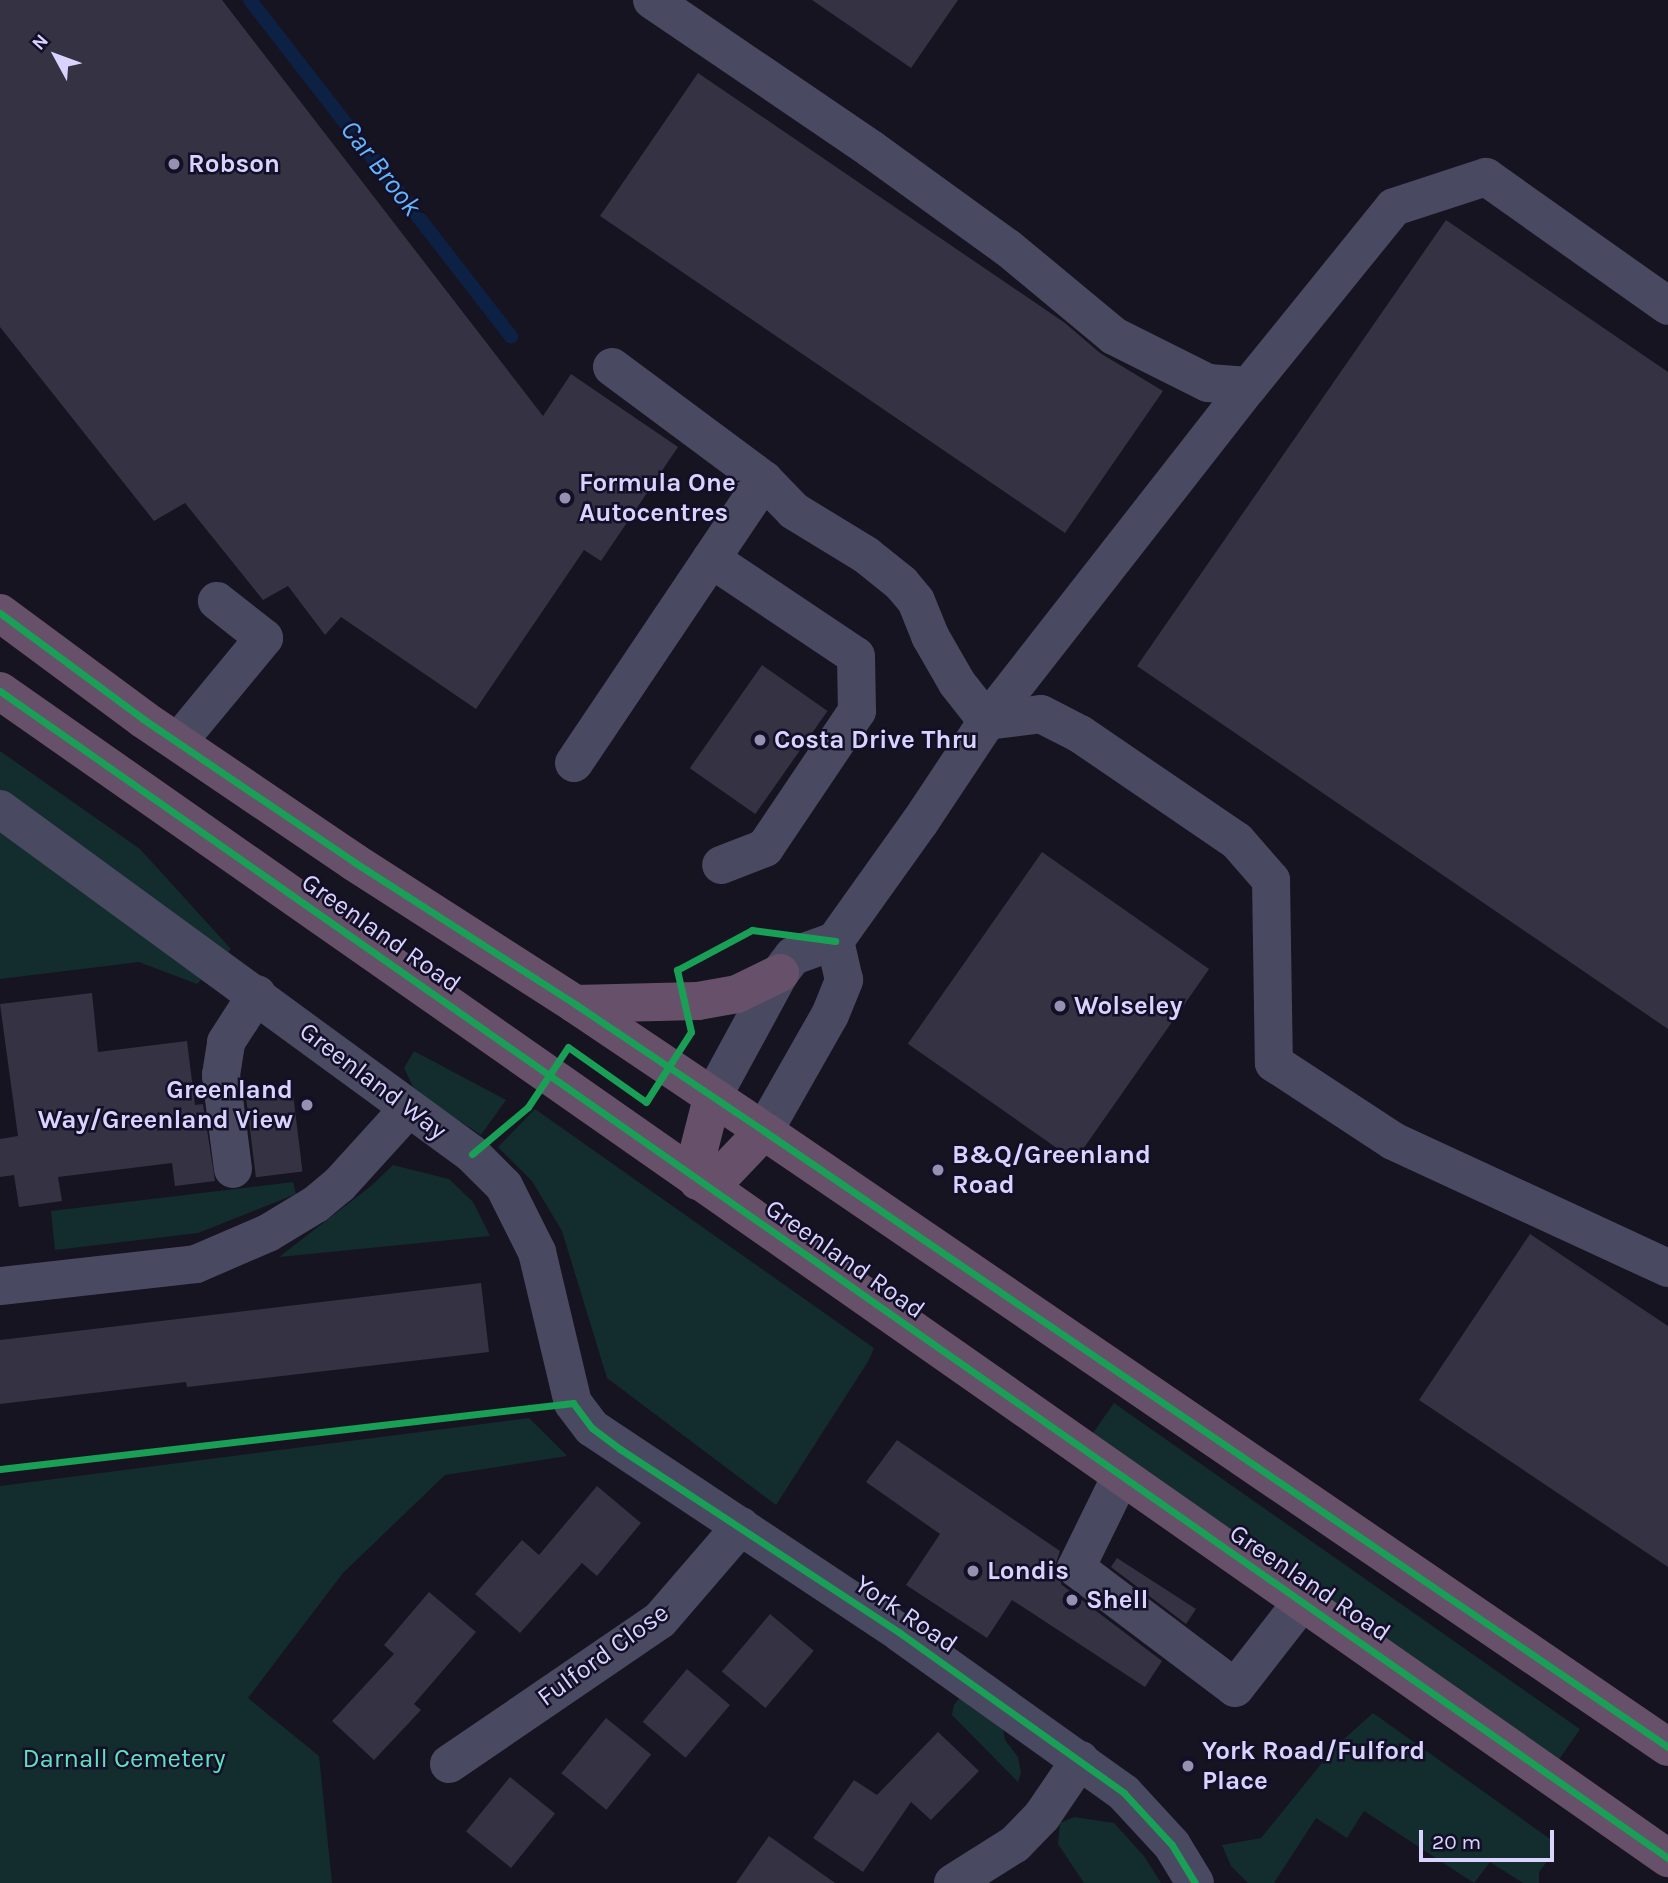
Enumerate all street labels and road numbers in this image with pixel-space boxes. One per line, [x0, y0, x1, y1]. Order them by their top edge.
street label: Greenland Road [295, 867, 467, 999]
street label: Greenland Way [293, 1016, 453, 1146]
street label: Greenland Road [759, 1193, 931, 1325]
street label: Greenland Road [1224, 1518, 1396, 1648]
street label: York Road [849, 1568, 963, 1660]
street label: Fulford Close [531, 1597, 675, 1713]

